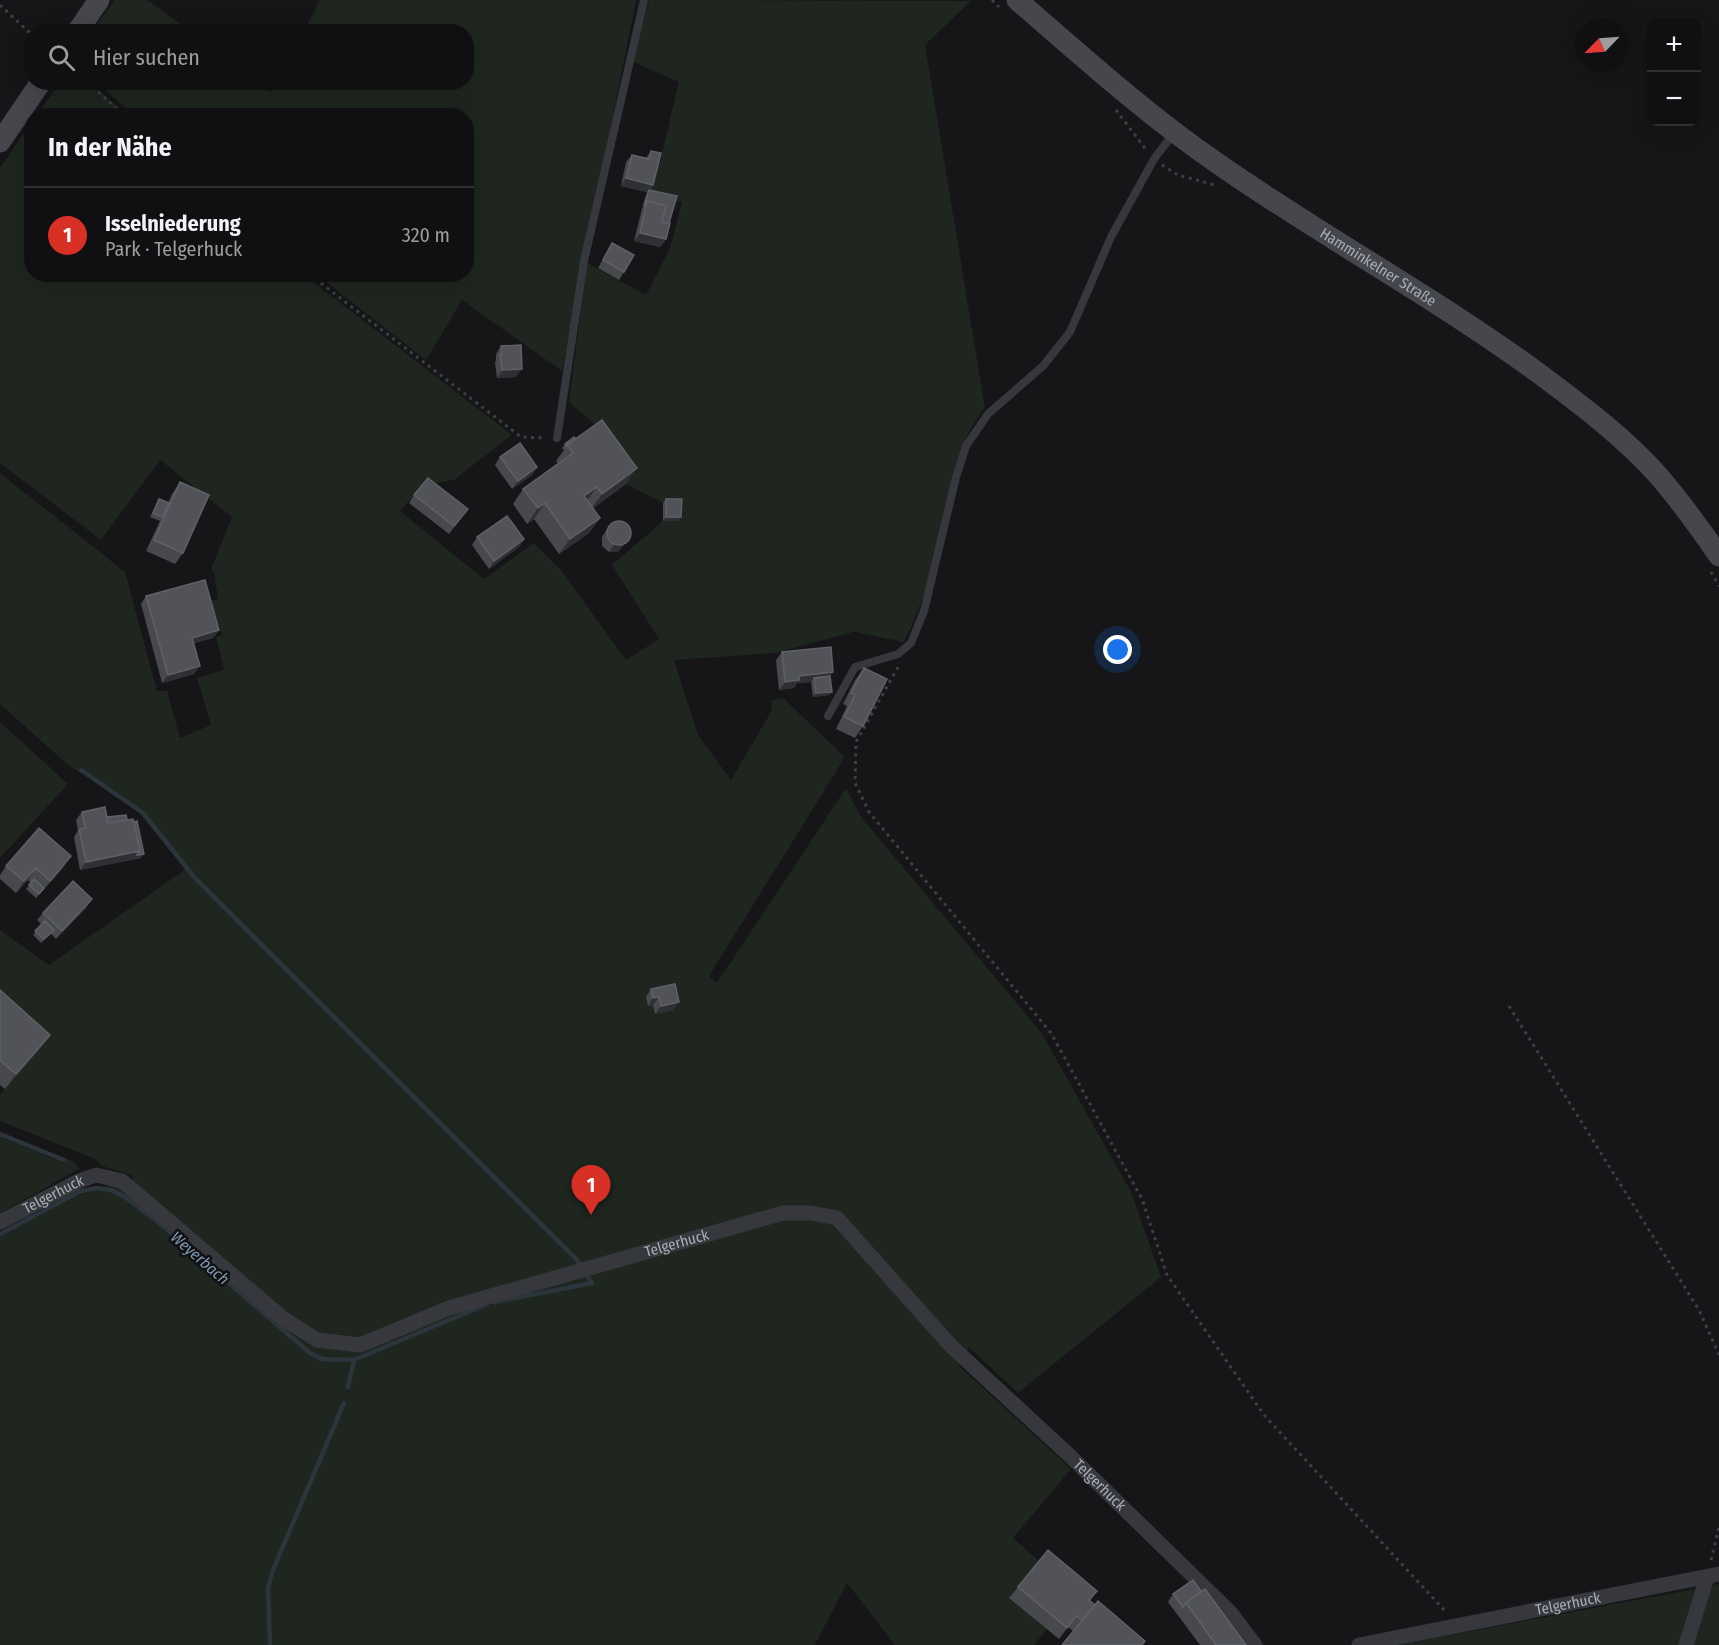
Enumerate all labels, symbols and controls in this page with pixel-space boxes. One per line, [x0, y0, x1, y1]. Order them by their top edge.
north arrow [1575, 18, 1629, 72]
map controls [1647, 18, 1701, 126]
button: + [1647, 18, 1701, 72]
search box [24, 24, 474, 90]
icon: search [45, 41, 78, 74]
text: Hier suchen [93, 44, 200, 71]
button: − [1647, 72, 1701, 126]
text: In der Nähe [48, 132, 172, 163]
text: Isselniederung [105, 210, 241, 237]
text: 1 [63, 223, 72, 247]
text: 320 m [402, 223, 450, 247]
street label: Hamminkelner Straße [1317, 224, 1440, 310]
text: Park · Telgerhuck [105, 237, 242, 261]
your location [1103, 635, 1132, 664]
pin: 1 [572, 1166, 610, 1215]
street label: Telgerhuck [20, 1171, 86, 1218]
street label: Telgerhuck [642, 1226, 711, 1261]
water label: Weyerbach [167, 1227, 233, 1289]
street label: Telgerhuck [1070, 1455, 1130, 1515]
street label: Telgerhuck [1534, 1589, 1602, 1619]

